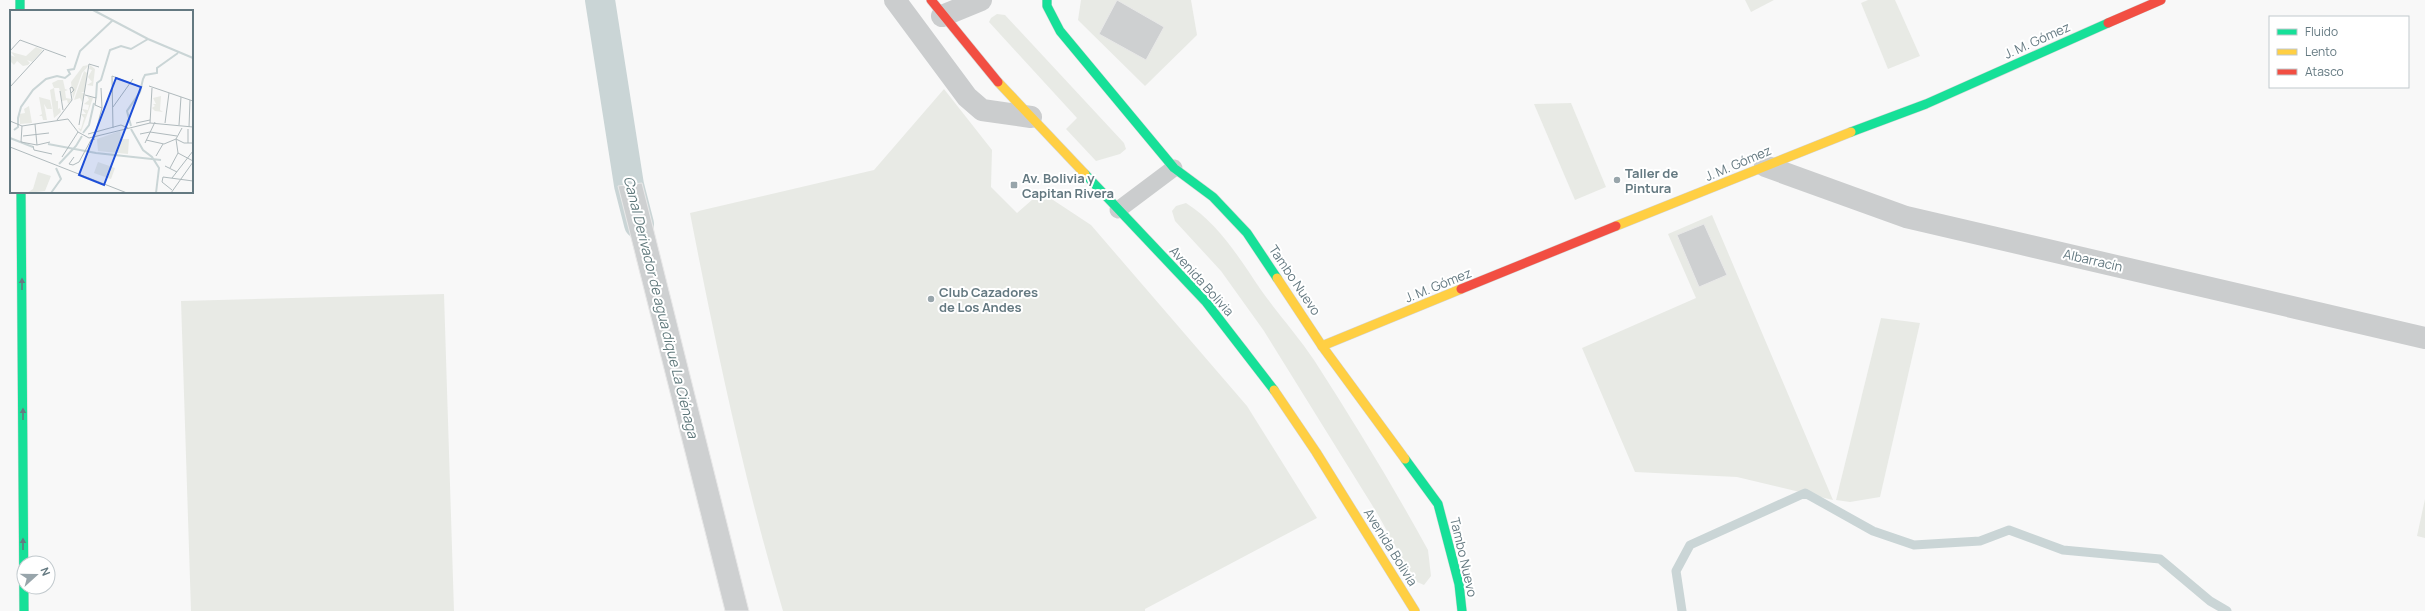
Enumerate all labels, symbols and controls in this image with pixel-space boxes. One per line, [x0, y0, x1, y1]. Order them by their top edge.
inset map [10, 10, 193, 193]
legend [2269, 16, 2409, 88]
street label: J. M. Gómez [2001, 17, 2073, 63]
text: Fluido [2305, 23, 2338, 40]
text: Lento [2305, 43, 2337, 60]
text: Atasco [2305, 63, 2344, 80]
street label: J. M. Gómez [1702, 141, 1774, 185]
place label: Taller de Pintura [1625, 164, 1678, 197]
place label: Av. Bolivia y Capitan Rivera [1022, 169, 1114, 202]
water label: Canal Derivador de agua dique La Ciénaga [620, 174, 704, 441]
marker: Taller de Pintura [1612, 175, 1622, 185]
marker: Av. Bolivia y Capitan Rivera [1009, 180, 1019, 190]
street label: Tambo Nuevo [1265, 241, 1325, 319]
street label: Avenida Bolivia [1166, 242, 1238, 320]
street label: Albarracín [2062, 244, 2124, 276]
street label: J. M. Gómez [1402, 263, 1474, 307]
one-way arrow [19, 277, 25, 290]
place label: Club Cazadores de Los Andes [939, 283, 1038, 316]
marker: Club Cazadores de Los Andes [926, 294, 936, 304]
one-way arrow [20, 407, 26, 420]
street label: Avenida Bolivia [1360, 505, 1422, 589]
street label: Tambo Nuevo [1446, 515, 1482, 599]
one-way arrow [20, 538, 27, 550]
north arrow [16, 555, 56, 595]
text: N [37, 565, 54, 578]

